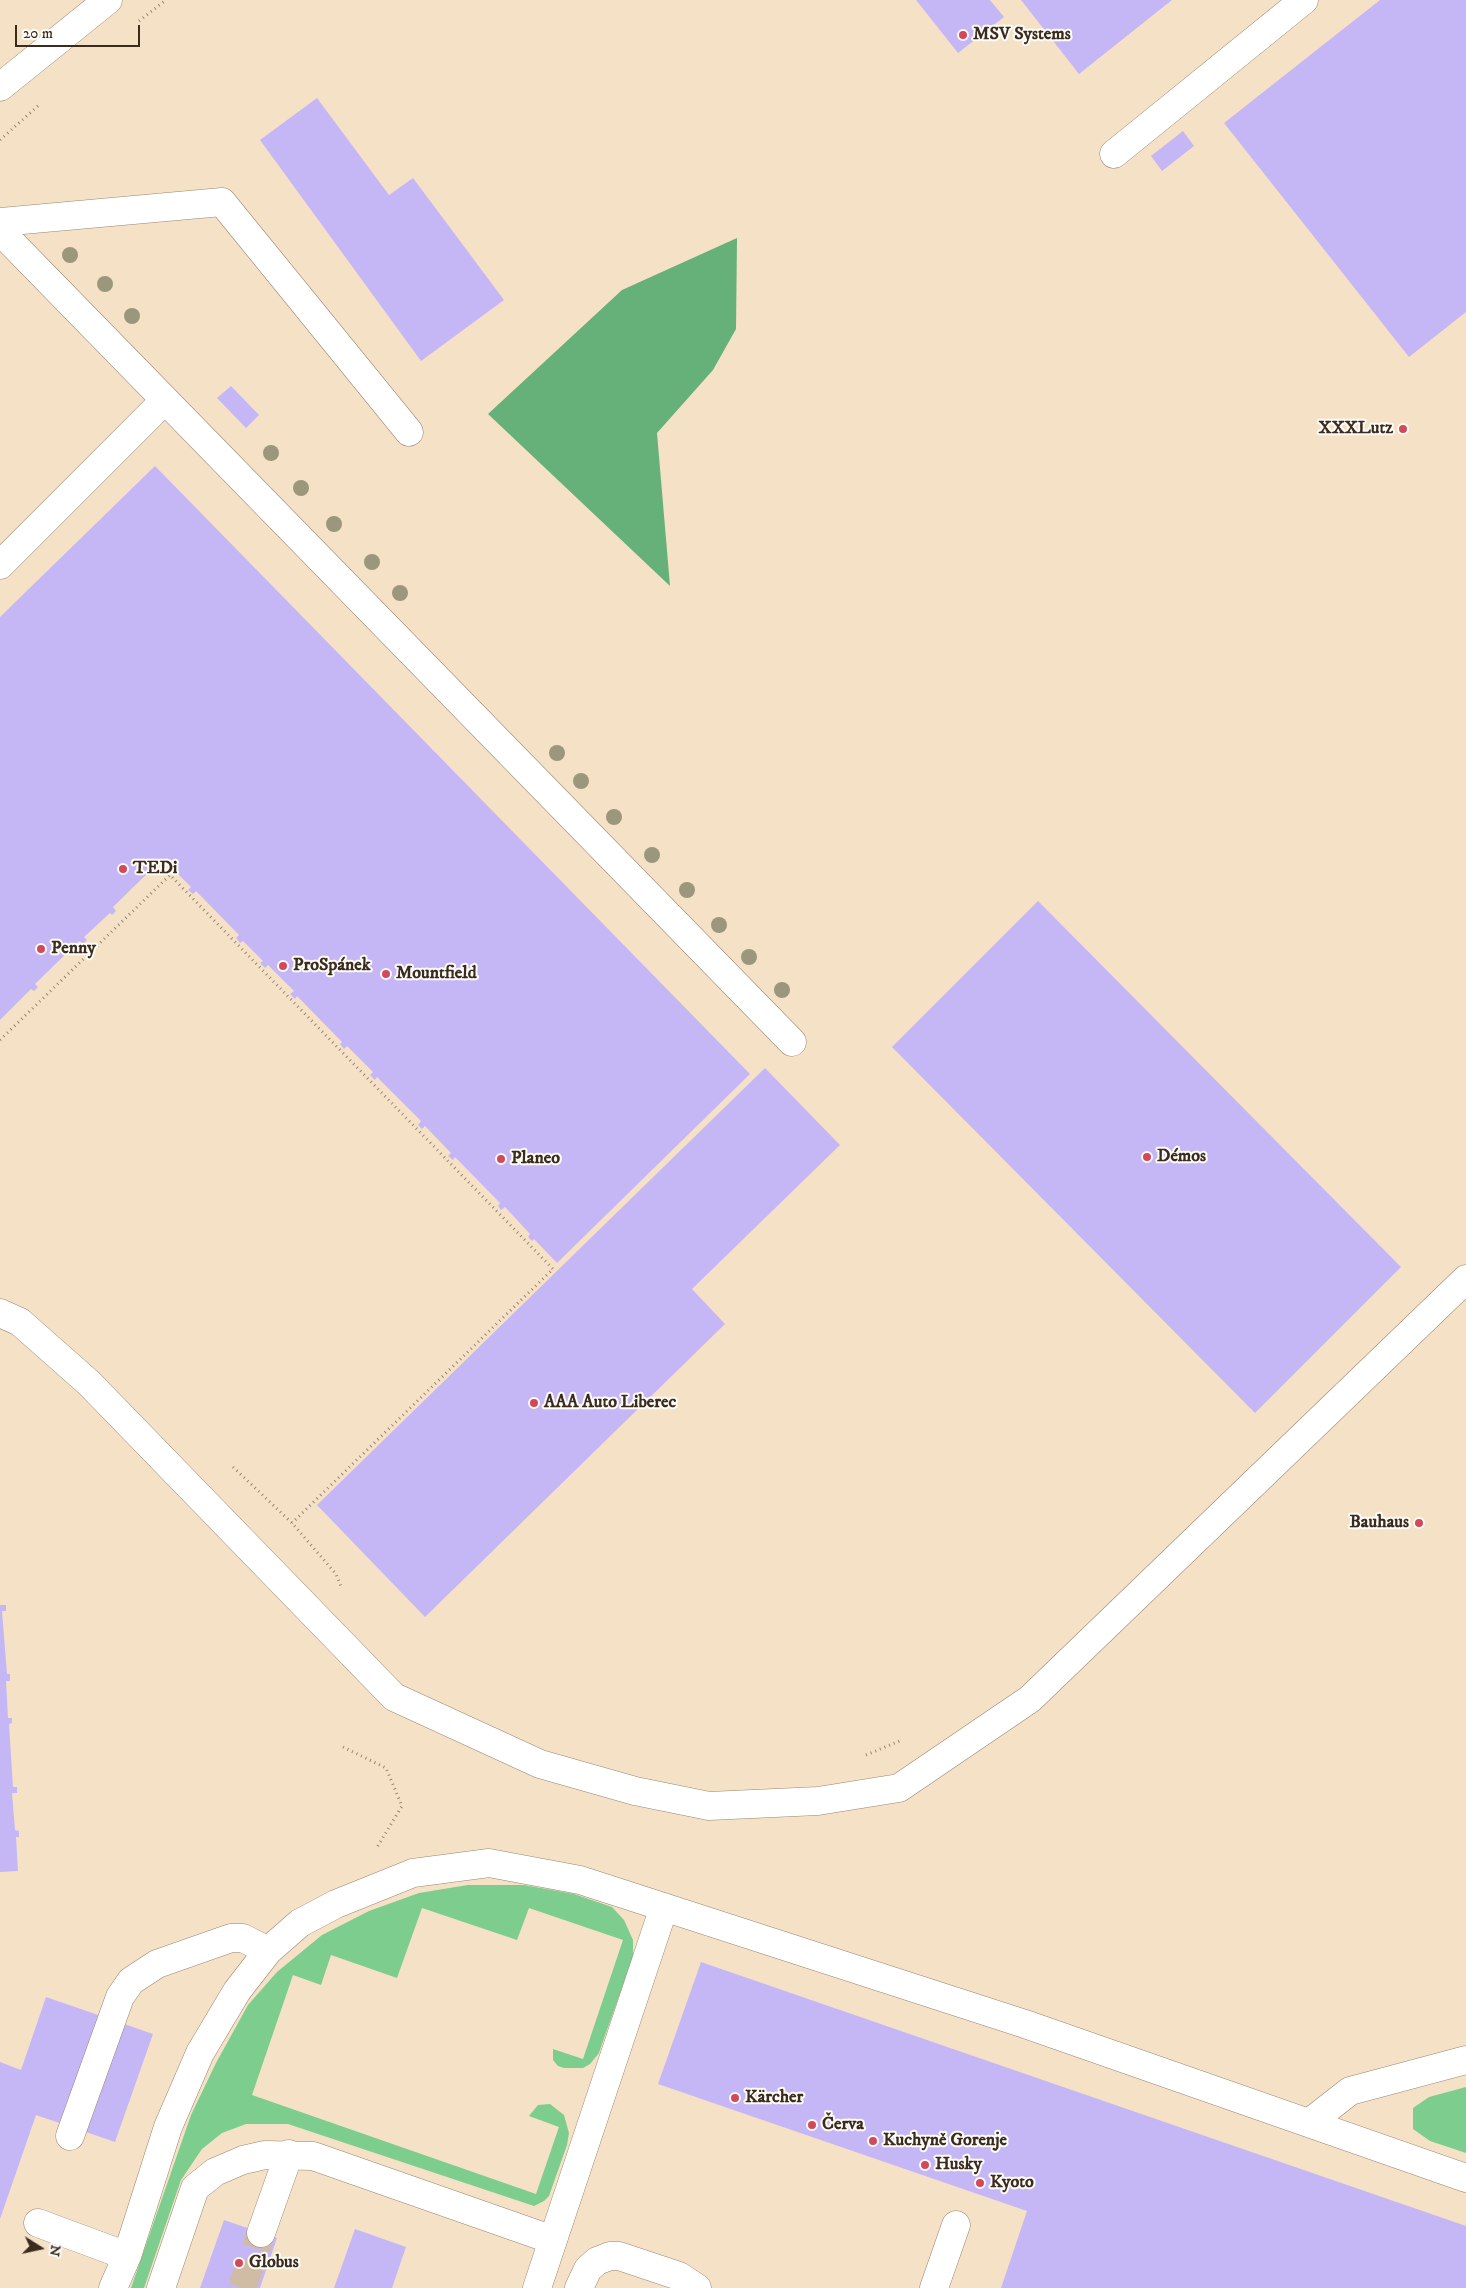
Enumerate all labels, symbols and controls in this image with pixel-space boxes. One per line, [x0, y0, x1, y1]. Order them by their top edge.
scale bar [18, 15, 142, 47]
text: 20 m [23, 24, 53, 43]
place label: MSV Systems [973, 24, 1071, 46]
marker: MSV Systems [957, 29, 969, 41]
place label: XXXLutz [1319, 418, 1393, 440]
marker: XXXLutz [1397, 423, 1409, 435]
place label: TEDi [133, 858, 177, 880]
marker: TEDi [117, 863, 129, 875]
place label: Penny [51, 938, 96, 960]
marker: Penny [35, 943, 47, 955]
place label: ProSpánek [293, 955, 371, 977]
marker: ProSpánek [277, 960, 289, 972]
place label: Mountfield [396, 963, 477, 985]
marker: Mountfield [380, 968, 392, 980]
place label: Démos [1157, 1146, 1206, 1168]
place label: Planeo [511, 1148, 560, 1170]
marker: Démos [1141, 1151, 1153, 1163]
marker: Planeo [495, 1153, 507, 1165]
place label: AAA Auto Liberec [544, 1392, 676, 1414]
marker: AAA Auto Liberec [528, 1397, 540, 1409]
place label: Bauhaus [1349, 1512, 1409, 1534]
marker: Bauhaus [1413, 1517, 1425, 1529]
place label: Kärcher [745, 2087, 803, 2109]
marker: Kärcher [729, 2092, 741, 2104]
place label: Červa [822, 2114, 864, 2136]
marker: Červa [806, 2119, 818, 2131]
place label: Kuchyně Gorenje [883, 2130, 1007, 2152]
marker: Kuchyně Gorenje [867, 2135, 879, 2147]
place label: Husky [935, 2154, 982, 2176]
marker: Husky [919, 2159, 931, 2171]
place label: Kyoto [990, 2172, 1034, 2194]
marker: Kyoto [974, 2177, 986, 2189]
north arrow [15, 2223, 65, 2273]
text: N [45, 2243, 65, 2258]
place label: Globus [249, 2252, 299, 2274]
marker: Globus [233, 2257, 245, 2269]

